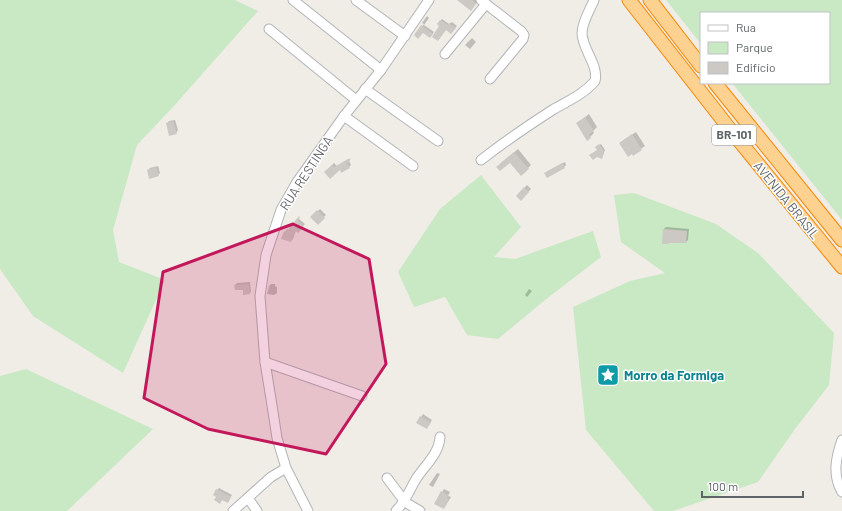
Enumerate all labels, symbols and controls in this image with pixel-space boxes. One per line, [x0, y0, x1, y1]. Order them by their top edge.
legend [700, 12, 830, 84]
text: Rua [736, 20, 756, 34]
text: Parque [736, 40, 773, 54]
text: Edifício [736, 60, 776, 74]
road number: BR-101 [712, 125, 756, 145]
street label: RUA RESTINGA [276, 133, 336, 213]
street label: AVENIDA BRASIL [751, 158, 823, 242]
place icon: Morro da Formiga [595, 362, 621, 388]
place label: Morro da Formiga [624, 367, 724, 383]
scale bar [702, 473, 803, 499]
text: 100 m [708, 479, 738, 493]

